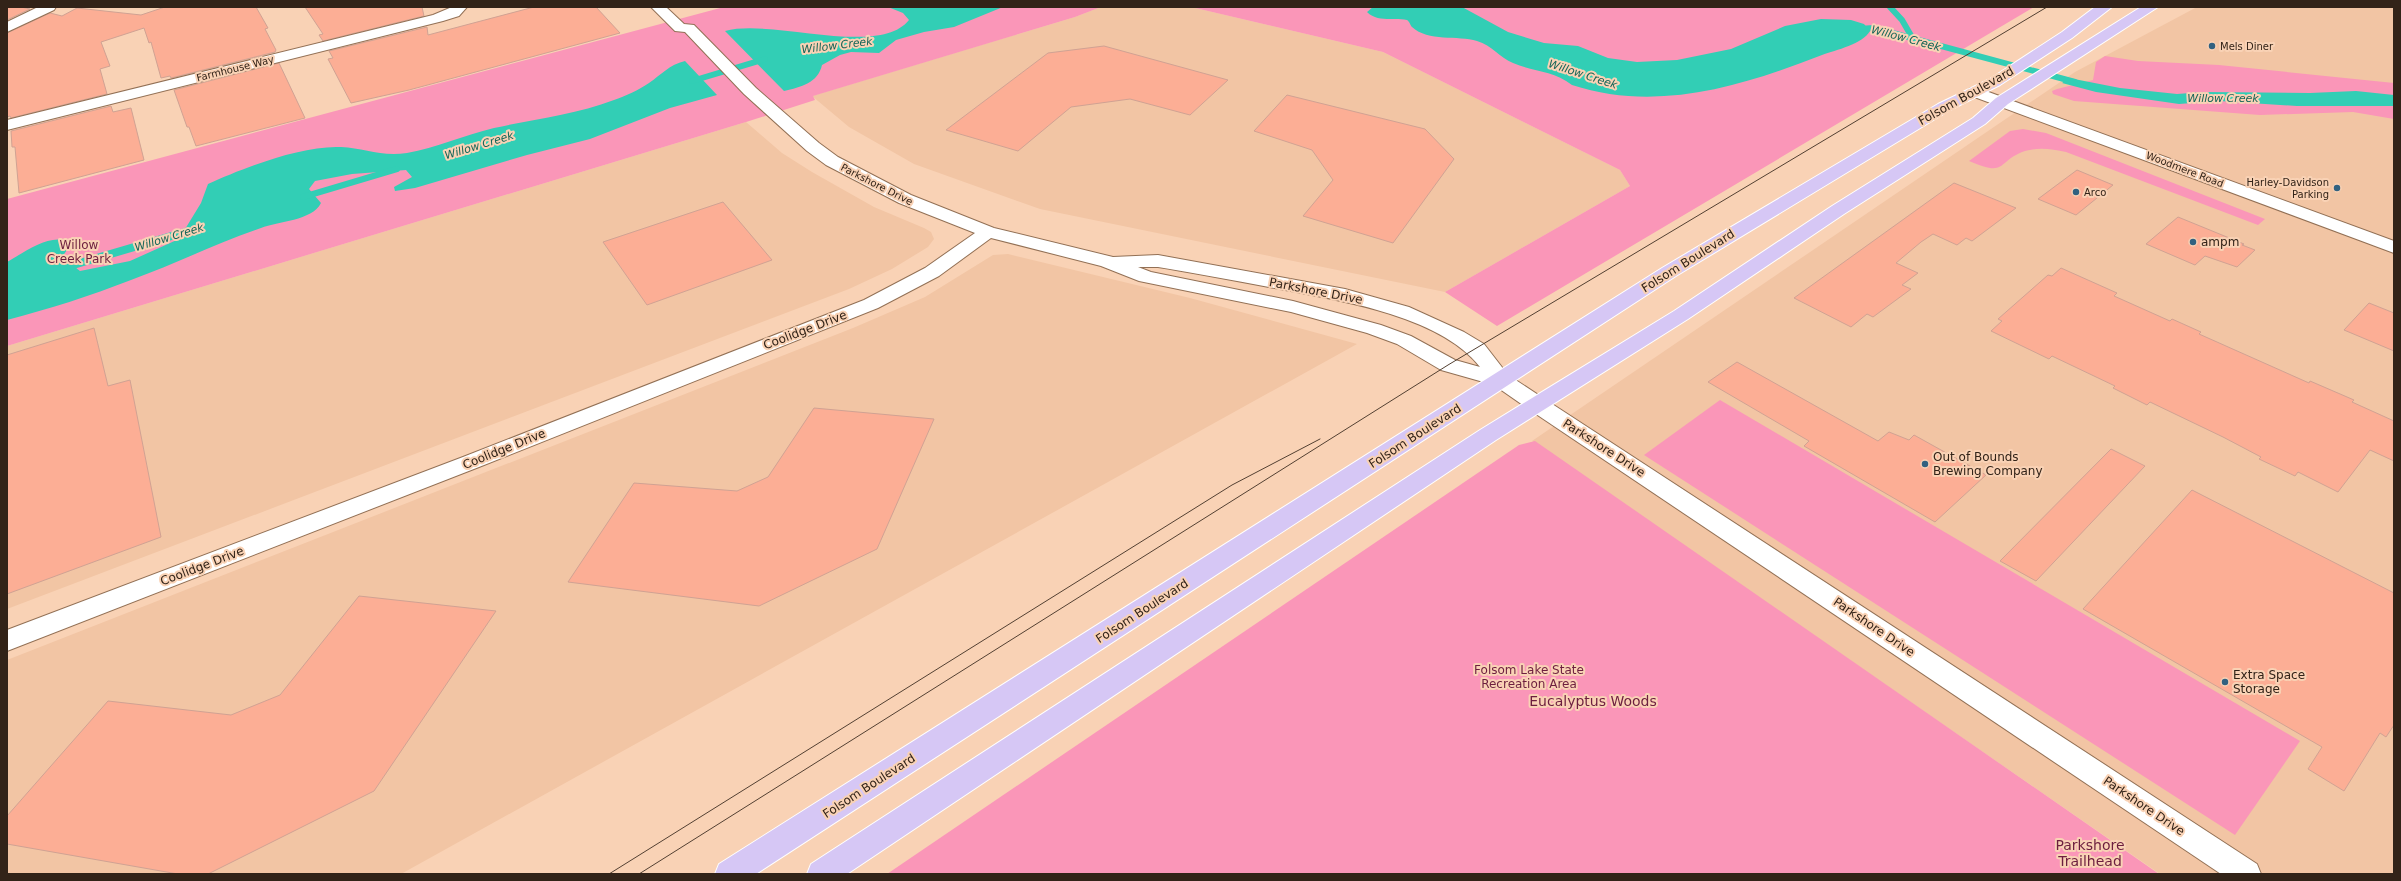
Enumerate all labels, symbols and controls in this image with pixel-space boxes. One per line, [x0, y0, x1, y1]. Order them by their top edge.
water label: Willow Creek [1870, 23, 1943, 54]
water label: Willow Creek [801, 35, 874, 56]
marker: Mels Diner [2207, 41, 2217, 51]
place label: Mels Diner [2220, 41, 2274, 52]
street label: Farmhouse Way [195, 54, 275, 83]
water label: Willow Creek [1547, 57, 1619, 92]
street label: Folsom Boulevard [1916, 64, 2016, 128]
water label: Willow Creek [2187, 92, 2259, 105]
water label: Willow Creek [443, 129, 516, 162]
street label: Woodmere Road [2145, 150, 2225, 189]
street label: Parkshore Drive [839, 162, 915, 207]
place label: Harley-Davidson Parking [2246, 177, 2329, 200]
marker: Harley-Davidson Parking [2332, 183, 2342, 193]
marker: Arco [2071, 187, 2081, 197]
place label: Arco [2084, 187, 2106, 198]
water label: Willow Creek [133, 221, 206, 254]
street label: Folsom Boulevard [1639, 227, 1737, 295]
place label: ampm [2201, 235, 2239, 249]
marker: ampm [2188, 237, 2198, 247]
park label: Willow Creek Park [47, 238, 111, 266]
street label: Parkshore Drive [1268, 275, 1364, 307]
street label: Coolidge Drive [761, 308, 849, 352]
street label: Folsom Boulevard [1366, 401, 1464, 471]
street label: Parkshore Drive [1560, 416, 1648, 480]
street label: Coolidge Drive [461, 426, 547, 472]
place label: Out of Bounds Brewing Company [1933, 450, 2043, 478]
marker: Out of Bounds Brewing Company [1920, 459, 1930, 469]
street label: Coolidge Drive [158, 544, 246, 588]
street label: Folsom Boulevard [1093, 576, 1191, 646]
street label: Parkshore Drive [1831, 595, 1917, 659]
park label: Folsom Lake State Recreation Area [1474, 663, 1584, 691]
place label: Extra Space Storage [2233, 668, 2305, 696]
marker: Extra Space Storage [2220, 677, 2230, 687]
park label: Eucalyptus Woods [1529, 693, 1657, 709]
street label: Folsom Boulevard [820, 751, 918, 821]
street label: Parkshore Drive [2101, 774, 2187, 838]
park label: Parkshore Trailhead [2055, 837, 2125, 869]

